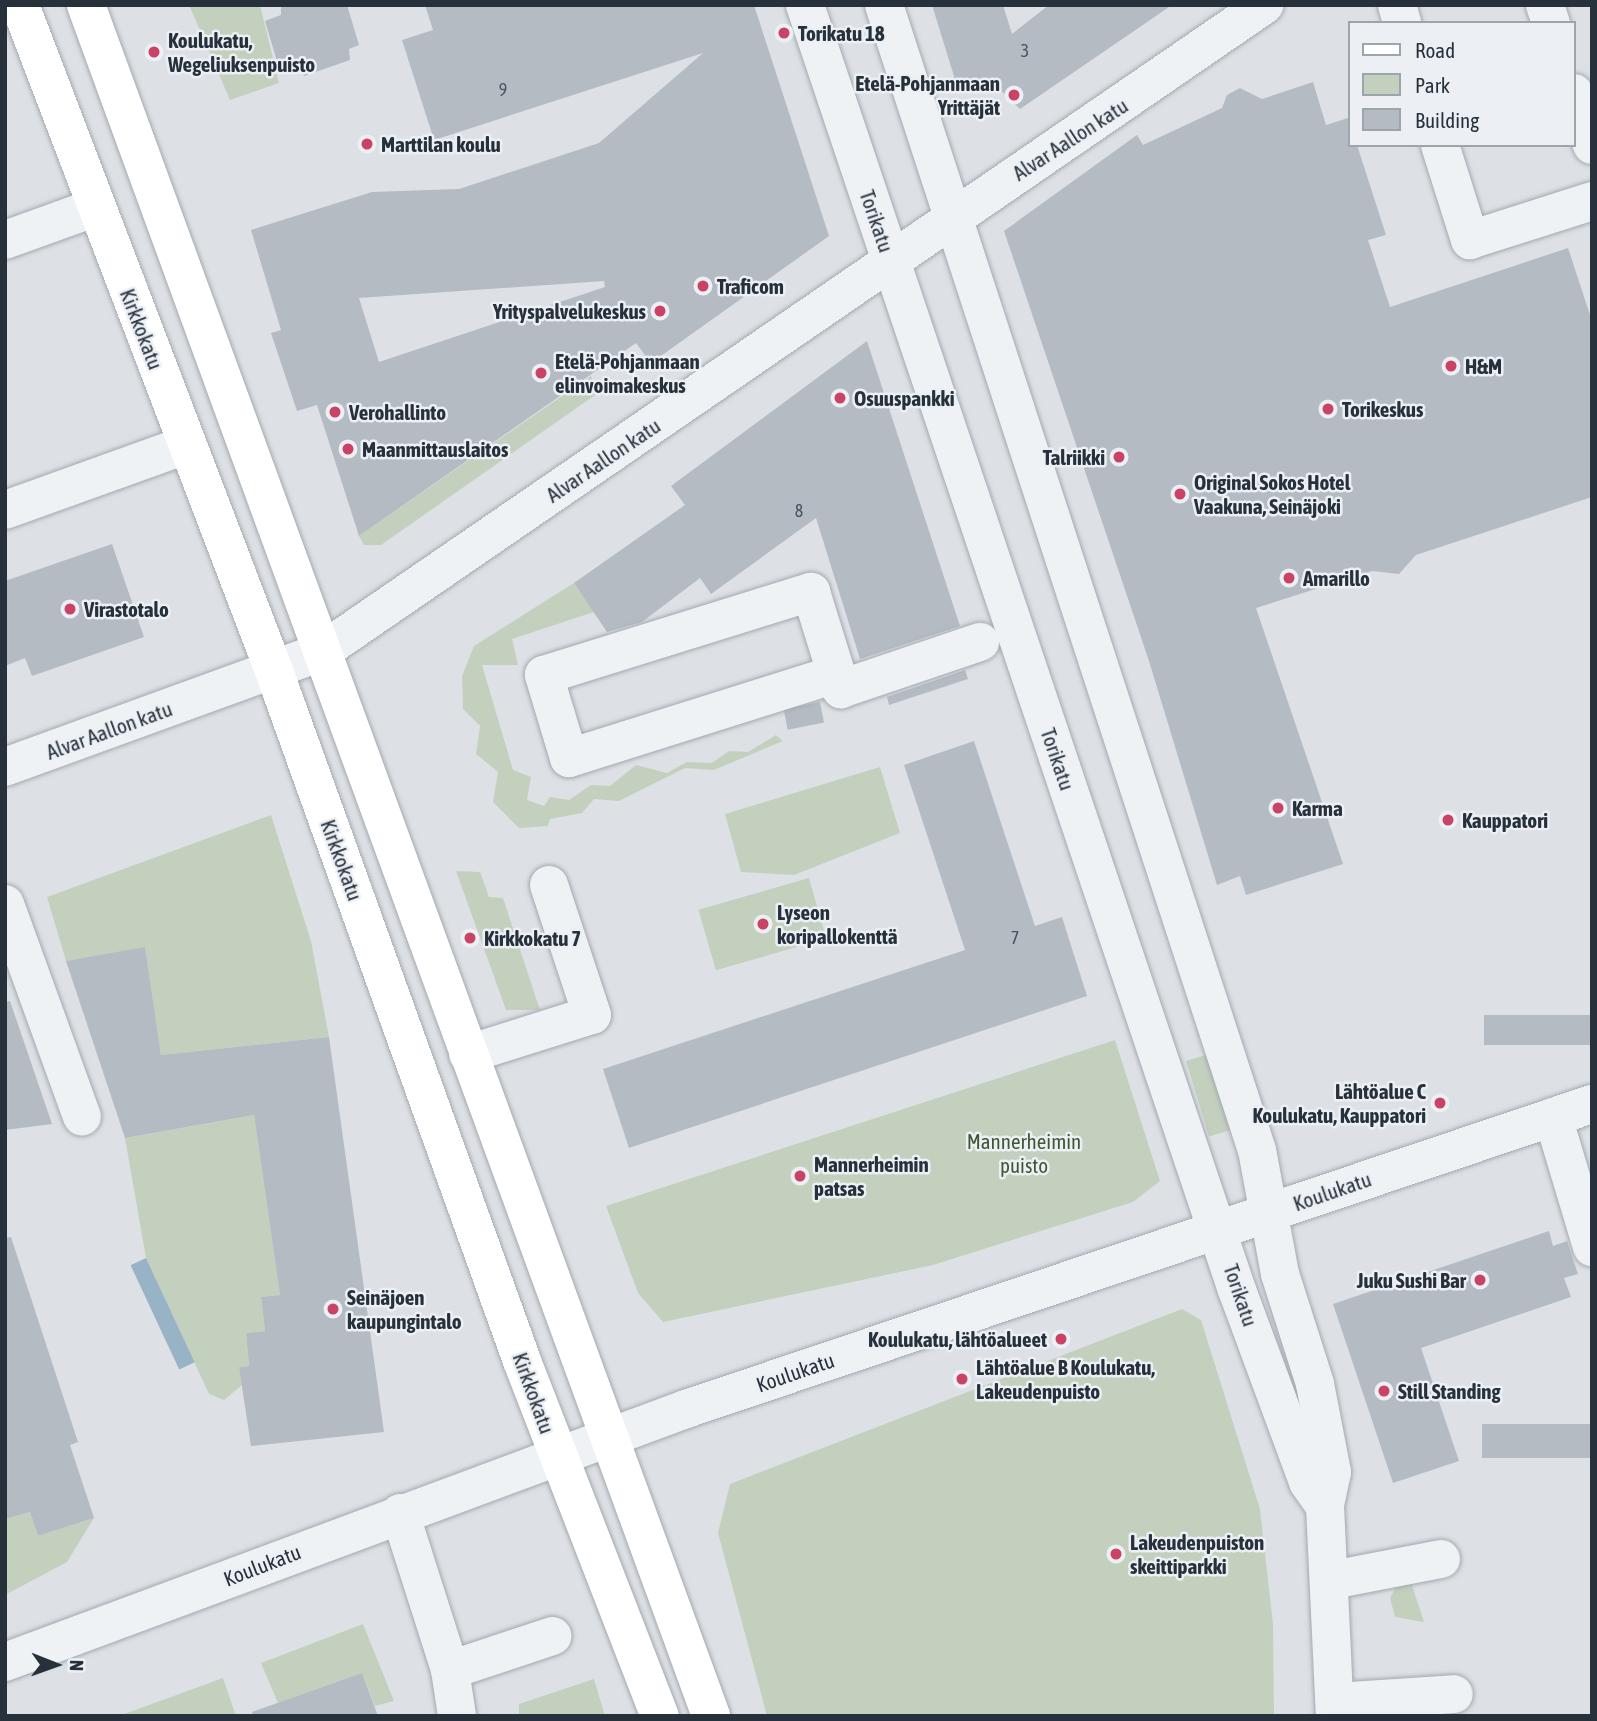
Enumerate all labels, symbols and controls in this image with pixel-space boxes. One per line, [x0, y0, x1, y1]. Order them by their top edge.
place label: Torikatu 18 [798, 20, 885, 46]
legend [1348, 21, 1576, 147]
marker: Torikatu 18 [776, 25, 792, 41]
place label: Koulukatu, Wegeliuksenpuisto [168, 27, 315, 77]
text: Road [1415, 38, 1455, 62]
house number: 3 [1021, 40, 1029, 62]
marker: Koulukatu, Wegeliuksenpuisto [146, 44, 162, 60]
place label: Etelä-Pohjanmaan Yrittäjät [855, 70, 1000, 120]
text: Park [1415, 73, 1450, 97]
house number: 9 [499, 79, 507, 101]
marker: Etelä-Pohjanmaan Yrittäjät [1006, 87, 1022, 103]
street label: Alvar Aallon katu [1008, 92, 1132, 186]
text: Building [1415, 108, 1479, 132]
place label: Marttilan koulu [381, 131, 501, 157]
marker: Marttilan koulu [359, 136, 375, 152]
street label: Torikatu [855, 187, 899, 255]
place label: Traficom [717, 273, 784, 299]
marker: Traficom [695, 278, 711, 294]
street label: Kirkkokatu [115, 285, 169, 373]
place label: Yrityspalvelukeskus [493, 298, 646, 324]
marker: Yrityspalvelukeskus [652, 303, 668, 319]
place label: Etelä-Pohjanmaan elinvoimakeskus [555, 348, 700, 398]
place label: H&M [1465, 353, 1502, 379]
marker: H&M [1443, 358, 1459, 374]
marker: Etelä-Pohjanmaan elinvoimakeskus [533, 365, 549, 381]
place label: Osuuspankki [854, 385, 954, 411]
marker: Osuuspankki [832, 390, 848, 406]
place label: Torikeskus [1342, 396, 1423, 422]
place label: Verohallinto [349, 399, 446, 425]
marker: Torikeskus [1320, 401, 1336, 417]
marker: Verohallinto [327, 404, 343, 420]
street label: Alvar Aallon katu [541, 413, 665, 507]
place label: Maanmittauslaitos [362, 436, 508, 462]
marker: Maanmittauslaitos [340, 441, 356, 457]
place label: Talriikki [1043, 444, 1105, 470]
marker: Talriikki [1111, 449, 1127, 465]
place label: Original Sokos Hotel Vaakuna, Seinäjoki [1194, 469, 1350, 519]
marker: Original Sokos Hotel Vaakuna, Seinäjoki [1172, 486, 1188, 502]
house number: 8 [795, 500, 803, 522]
place label: Amarillo [1303, 565, 1370, 591]
marker: Amarillo [1281, 570, 1297, 586]
place label: Virastotalo [84, 596, 169, 622]
marker: Virastotalo [62, 601, 78, 617]
street label: Alvar Aallon katu [43, 696, 175, 764]
street label: Torikatu [1036, 725, 1080, 793]
place label: Karma [1292, 795, 1343, 821]
marker: Karma [1270, 800, 1286, 816]
place label: Kauppatori [1462, 807, 1548, 833]
marker: Kauppatori [1440, 812, 1456, 828]
street label: Kirkkokatu [316, 816, 368, 904]
place label: Lyseon koripallokenttä [777, 899, 898, 949]
marker: Lyseon koripallokenttä [755, 916, 771, 932]
place label: Kirkkokatu 7 [484, 925, 581, 951]
house number: 7 [1011, 927, 1019, 949]
marker: Kirkkokatu 7 [462, 930, 478, 946]
place label: Lähtöalue C Koulukatu, Kauppatori [1252, 1078, 1426, 1128]
marker: Lähtöalue C Koulukatu, Kauppatori [1432, 1095, 1448, 1111]
park label: Mannerheimin puisto [967, 1128, 1081, 1178]
place label: Mannerheimin patsas [814, 1151, 929, 1201]
street label: Koulukatu [1290, 1166, 1374, 1216]
marker: Mannerheimin patsas [792, 1168, 808, 1184]
street label: Torikatu [1219, 1261, 1263, 1329]
place label: Juku Sushi Bar [1357, 1267, 1466, 1293]
marker: Juku Sushi Bar [1472, 1272, 1488, 1288]
place label: Seinäjoen kaupungintalo [347, 1284, 462, 1334]
marker: Seinäjoen kaupungintalo [325, 1301, 341, 1317]
place label: Koulukatu, lähtöalueet [868, 1326, 1047, 1352]
marker: Koulukatu, lähtöalueet [1053, 1331, 1069, 1347]
street label: Koulukatu [753, 1347, 837, 1397]
street label: Kirkkokatu [508, 1349, 560, 1437]
place label: Lähtöalue B Koulukatu, Lakeudenpuisto [976, 1354, 1155, 1404]
marker: Lähtöalue B Koulukatu, Lakeudenpuisto [954, 1371, 970, 1387]
place label: Still Standing [1398, 1378, 1501, 1404]
marker: Still Standing [1376, 1383, 1392, 1399]
place label: Lakeudenpuiston skeittiparkki [1130, 1529, 1264, 1579]
street label: Koulukatu [220, 1539, 304, 1591]
marker: Lakeudenpuiston skeittiparkki [1108, 1546, 1124, 1562]
north arrow [21, 1630, 91, 1700]
text: N [66, 1660, 88, 1671]

